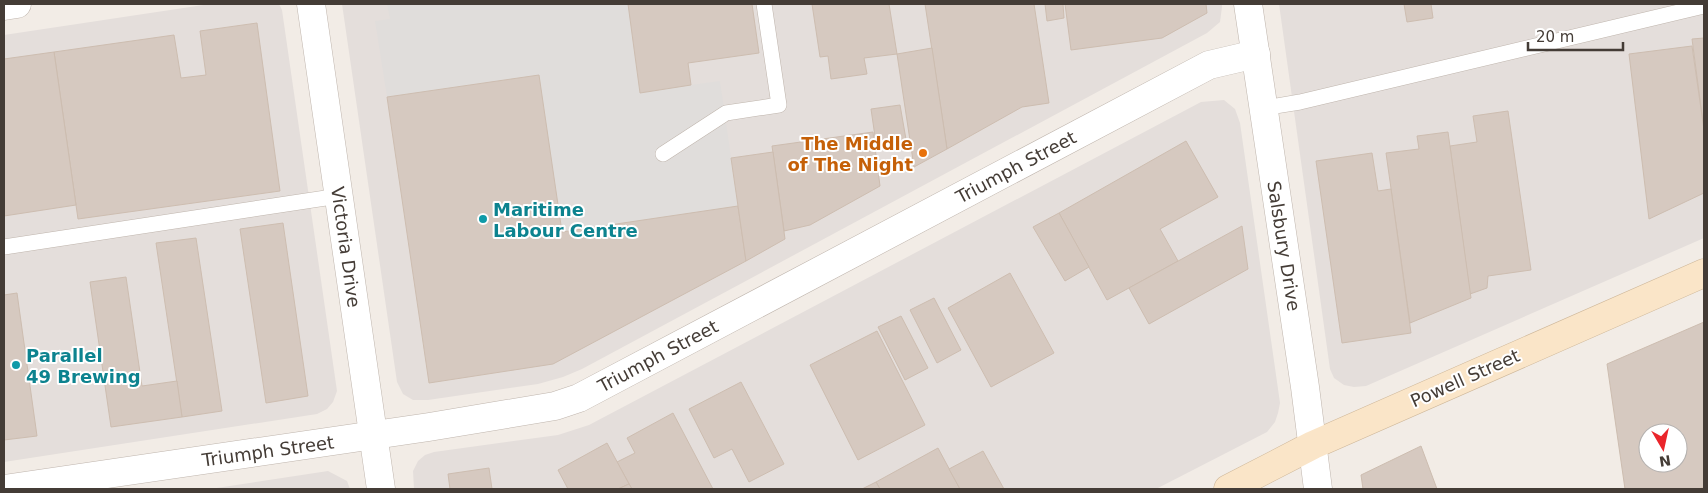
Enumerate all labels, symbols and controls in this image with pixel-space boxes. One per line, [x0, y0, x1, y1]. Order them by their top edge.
scale bar [1528, 20, 1623, 52]
text: 20 m [1536, 28, 1574, 46]
street label: Triumph Street [951, 127, 1080, 208]
place label: The Middle of The Night [787, 133, 913, 175]
marker: The Middle of The Night [917, 147, 929, 159]
street label: Salsbury Drive [1263, 179, 1305, 313]
street label: Victoria Drive [327, 185, 365, 309]
place label: Maritime Labour Centre [493, 199, 638, 241]
marker: Maritime Labour Centre [477, 213, 489, 225]
street label: Triumph Street [593, 316, 722, 397]
place label: Parallel 49 Brewing [26, 345, 141, 387]
street label: Powell Street [1407, 345, 1523, 411]
marker: Parallel 49 Brewing [10, 359, 22, 371]
north arrow [1638, 423, 1688, 473]
street label: Triumph Street [200, 431, 335, 471]
text: N [1658, 452, 1672, 470]

